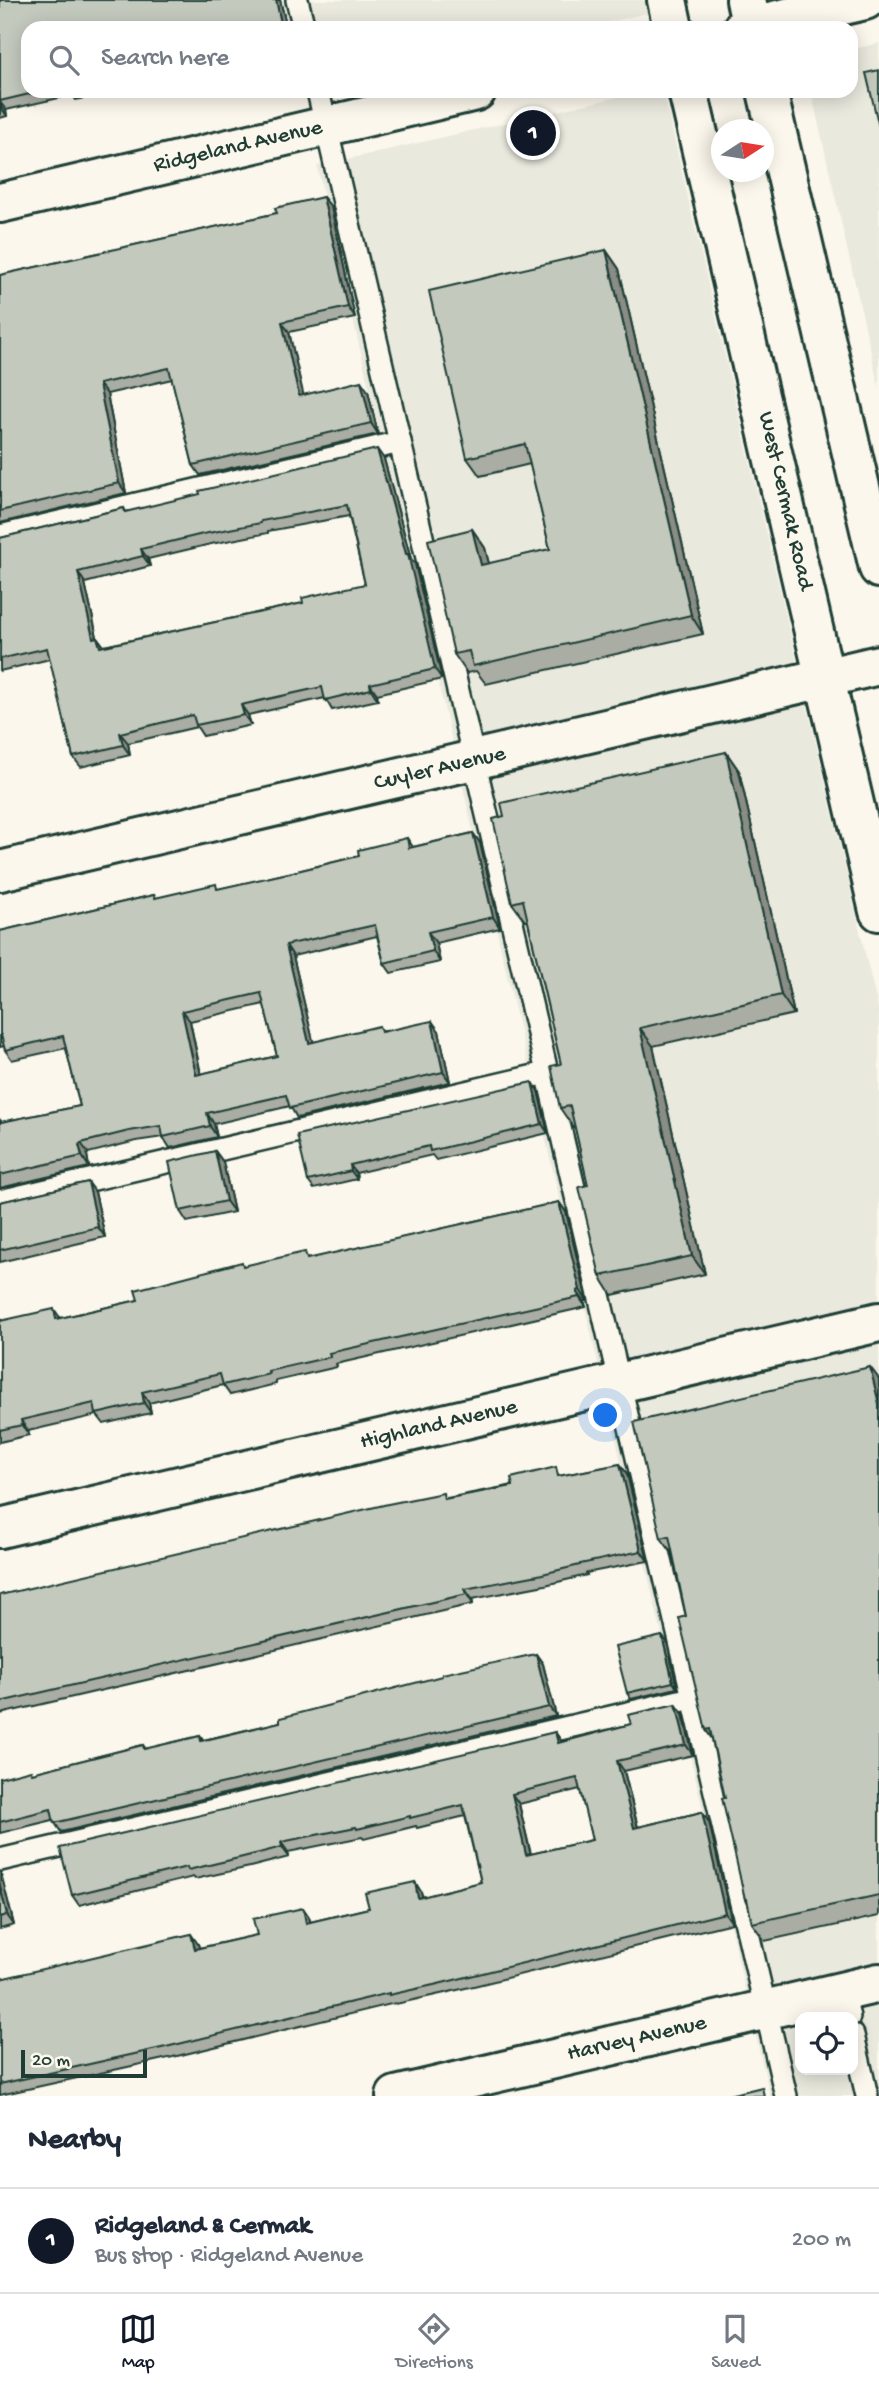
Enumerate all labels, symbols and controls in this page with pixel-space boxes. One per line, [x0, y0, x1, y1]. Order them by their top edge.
search box [21, 21, 858, 98]
icon: search [45, 41, 83, 79]
text: Search here [101, 44, 229, 75]
pin: 1 [510, 107, 556, 159]
street label: Ridgeland Avenue [151, 114, 326, 180]
north arrow [711, 119, 774, 182]
street label: West Cermak Road [751, 409, 819, 594]
street label: Cuyler Avenue [372, 740, 510, 797]
street label: Highland Avenue [358, 1394, 521, 1456]
your location [588, 1398, 622, 1432]
street label: Harvey Avenue [565, 2010, 710, 2068]
map controls [795, 2012, 858, 2075]
button: locate [795, 2012, 858, 2075]
scale bar [21, 2047, 147, 2079]
text: 20 m [32, 2050, 70, 2073]
text: Nearby [28, 2124, 121, 2159]
text: Ridgeland & Cermak [95, 2212, 311, 2243]
text: 1 [46, 2227, 56, 2254]
text: 200 m [792, 2227, 851, 2254]
text: Bus stop · Ridgeland Avenue [95, 2243, 363, 2270]
tab: Map [119, 2310, 157, 2375]
tab: Directions [396, 2310, 473, 2375]
tab: Saved [711, 2310, 760, 2375]

